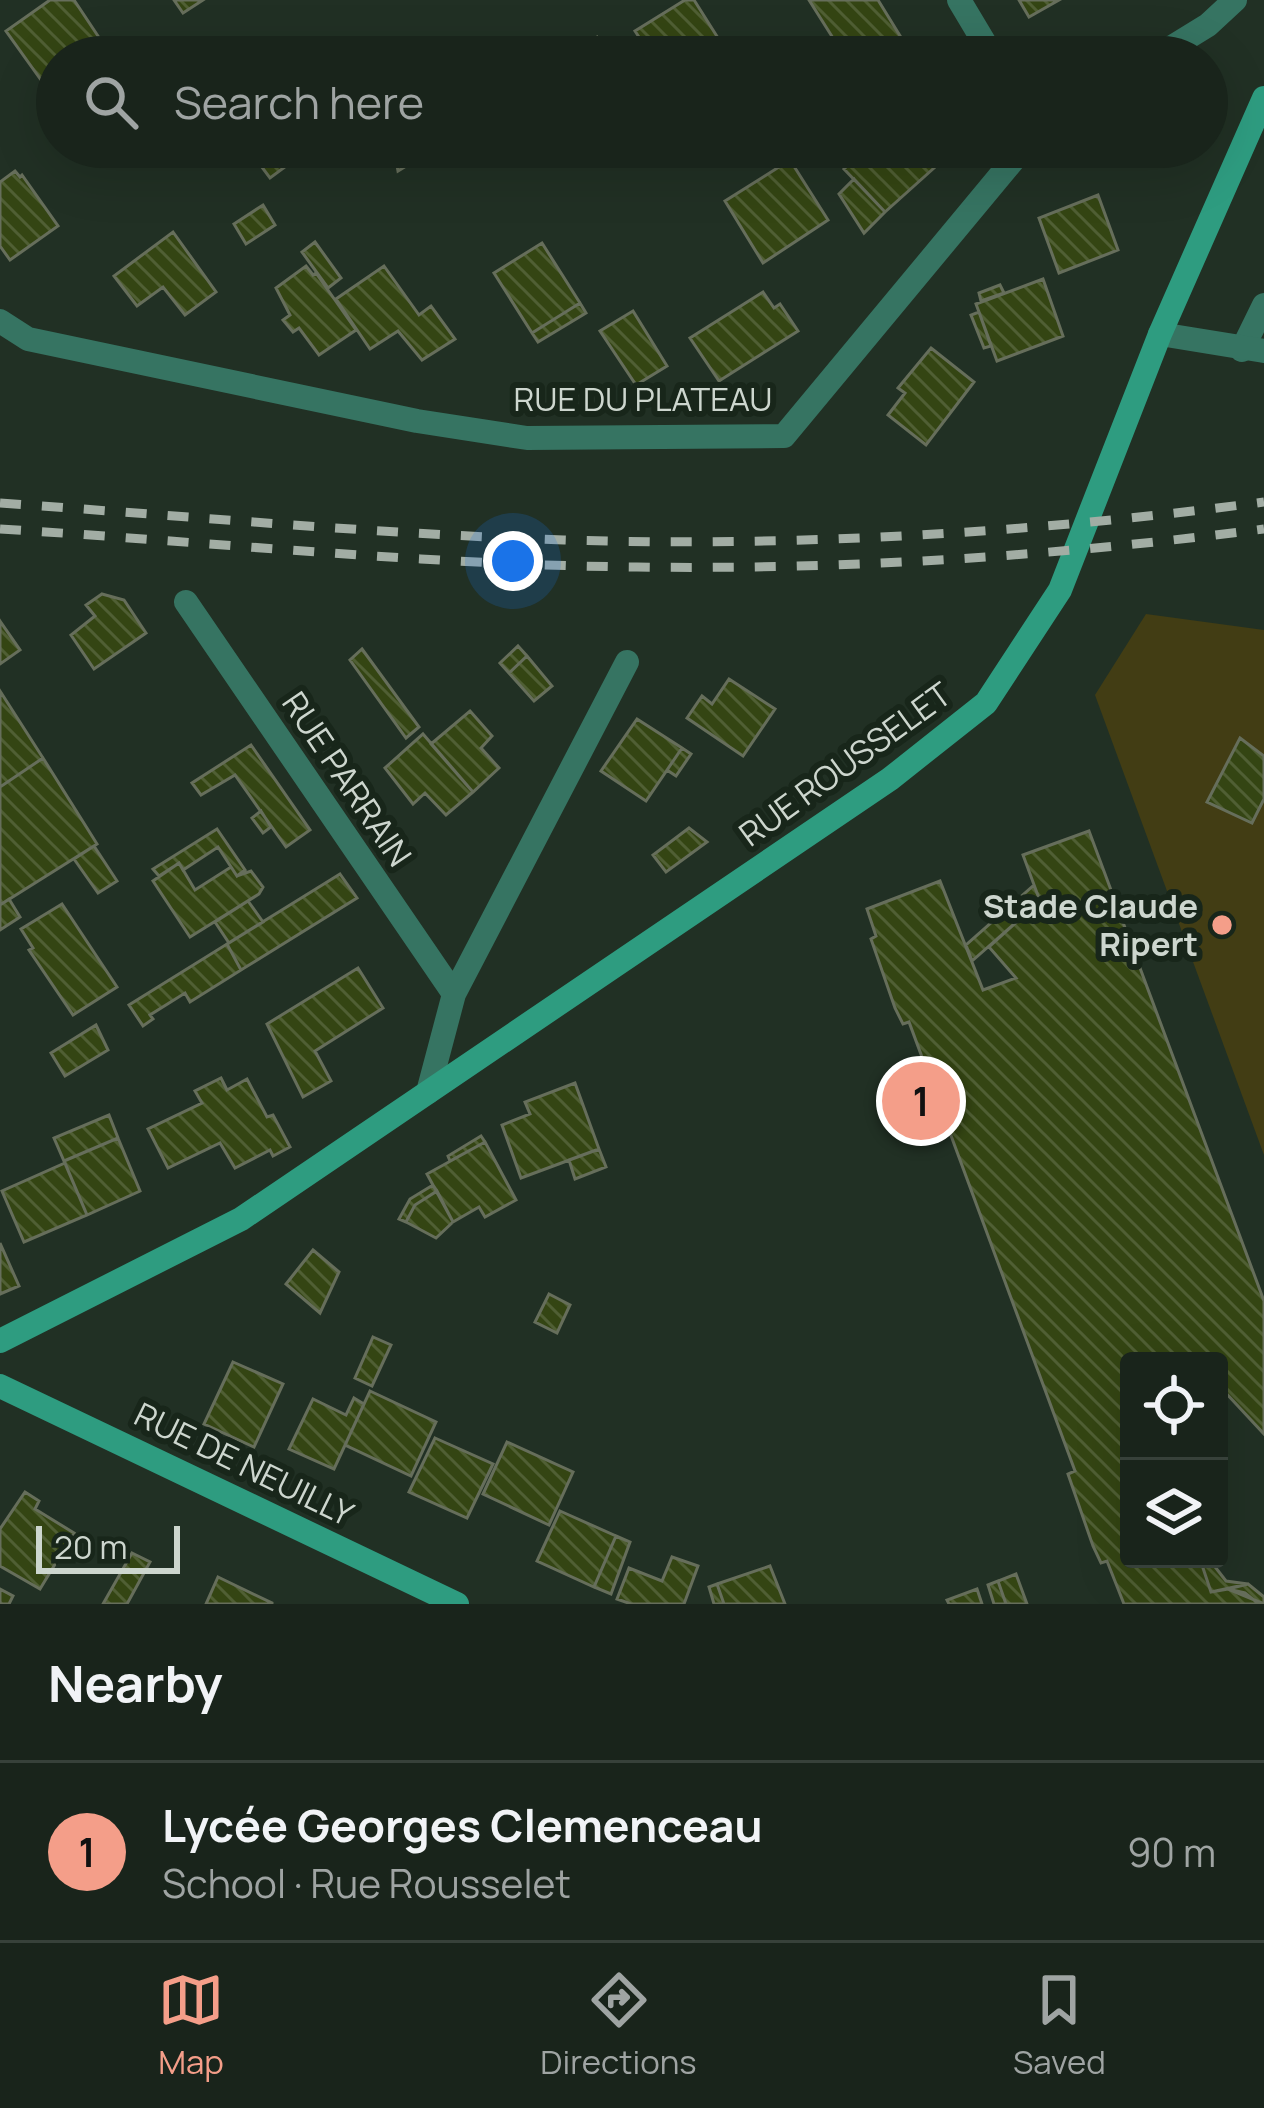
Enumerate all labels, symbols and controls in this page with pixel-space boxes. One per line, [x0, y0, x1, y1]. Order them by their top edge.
search box [36, 36, 1228, 168]
icon: search [78, 69, 144, 135]
text: Search here [174, 71, 424, 133]
street label: RUE DU PLATEAU [514, 376, 772, 421]
your location [483, 531, 543, 591]
street label: RUE ROUSSELET [730, 671, 960, 856]
street label: RUE PARRAIN [272, 683, 422, 875]
place label: Stade Claude Ripert [983, 883, 1198, 966]
marker: Stade Claude Ripert [1209, 912, 1235, 938]
pin: 1 [882, 1056, 960, 1146]
map controls [1120, 1352, 1228, 1568]
button: locate [1120, 1352, 1228, 1460]
street label: RUE DE NEUILLY [127, 1391, 362, 1536]
button: layers [1120, 1460, 1228, 1568]
scale bar [36, 1520, 180, 1573]
text: 20 m [54, 1524, 128, 1569]
text: Nearby [48, 1648, 223, 1717]
text: Lycée Georges Clemenceau [162, 1794, 763, 1856]
text: 1 [78, 1825, 96, 1879]
text: 90 m [1127, 1825, 1216, 1879]
text: School · Rue Rousselet [162, 1856, 571, 1910]
tab: Map [158, 1967, 224, 2084]
tab: Directions [540, 1967, 697, 2084]
tab: Saved [1013, 1967, 1106, 2084]

